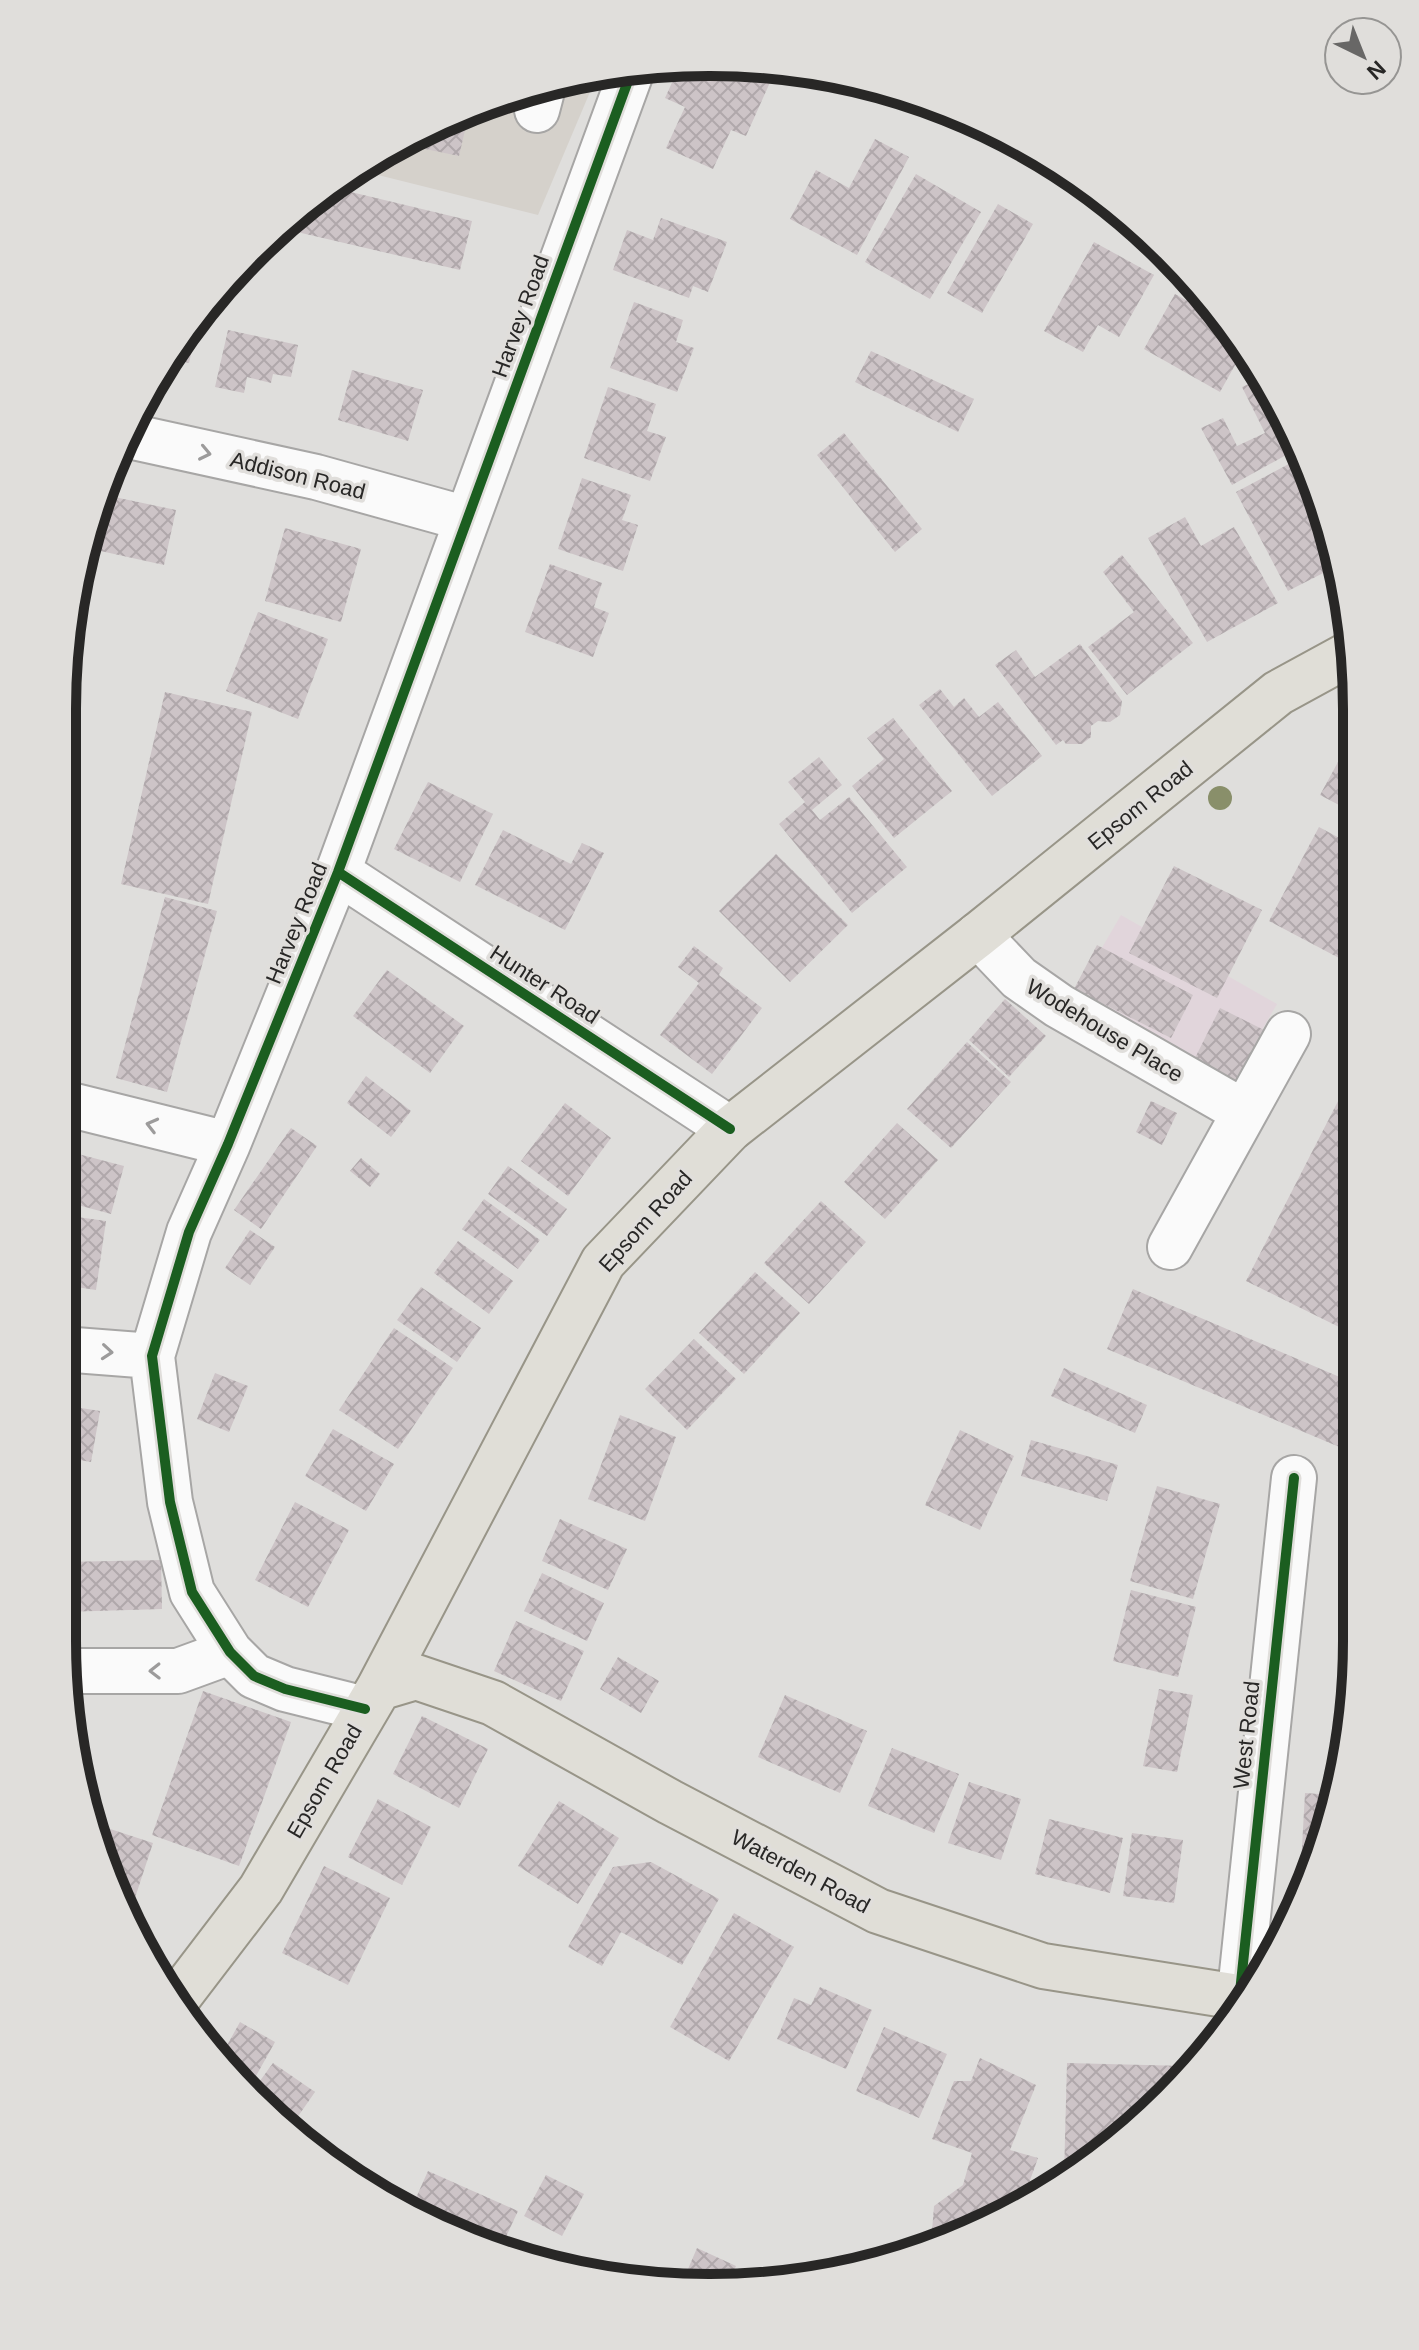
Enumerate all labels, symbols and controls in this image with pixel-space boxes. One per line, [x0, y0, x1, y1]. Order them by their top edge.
north arrow [1323, 16, 1403, 96]
text: N [1362, 56, 1391, 85]
street label: Harvey Road [487, 252, 554, 381]
one-way arrow [197, 444, 211, 461]
street label: Addison Road [228, 447, 368, 504]
street label: Epsom Road [1083, 756, 1198, 855]
street label: Harvey Road [261, 859, 332, 987]
street label: Hunter Road [486, 940, 604, 1029]
street label: Wodehouse Place [1022, 974, 1188, 1087]
one-way arrow [146, 1118, 160, 1135]
street label: Epsom Road [594, 1166, 697, 1277]
one-way arrow [101, 1344, 114, 1361]
one-way arrow [148, 1662, 161, 1680]
street label: West Road [1228, 1680, 1265, 1790]
street label: Epsom Road [282, 1720, 367, 1843]
street label: Waterden Road [727, 1824, 874, 1918]

